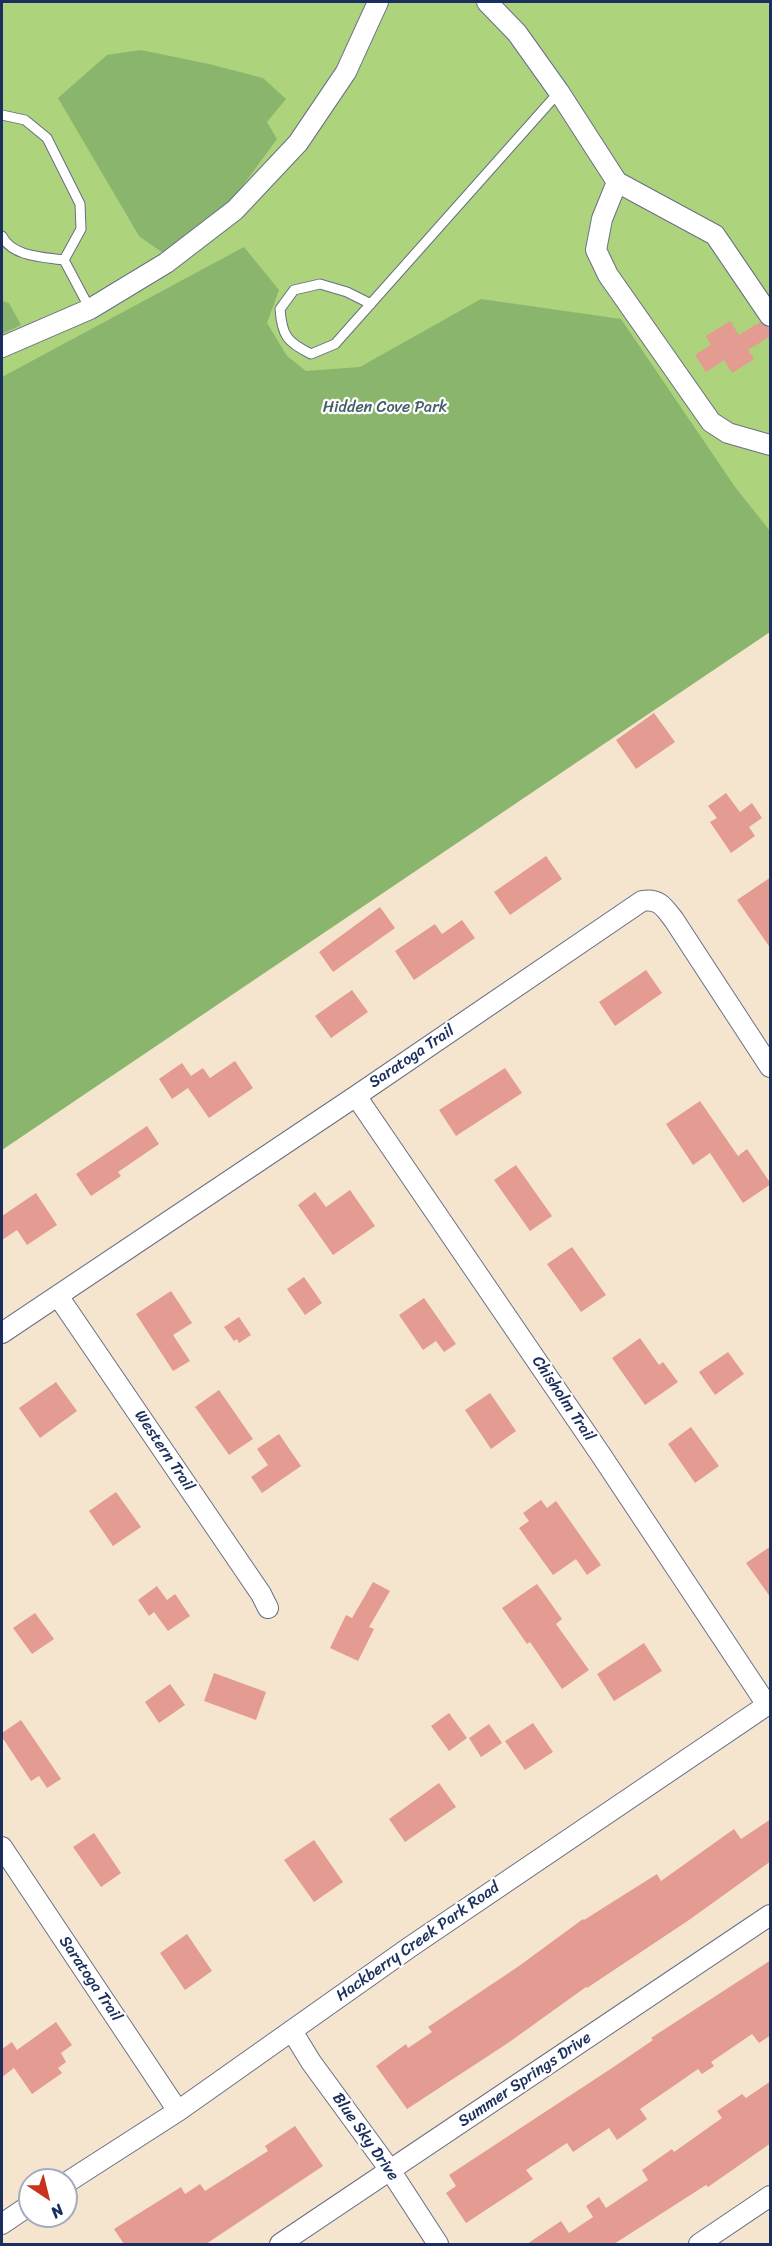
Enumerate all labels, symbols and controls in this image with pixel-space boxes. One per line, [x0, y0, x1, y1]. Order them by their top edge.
park label: Hidden Cove Park [323, 398, 447, 418]
street label: Saratoga Trail [366, 1021, 458, 1093]
street label: Chisholm Trail [527, 1353, 599, 1445]
street label: Western Trail [130, 1407, 198, 1495]
street label: Hackberry Creek Park Road [333, 1878, 503, 2006]
street label: Saratoga Trail [54, 1933, 126, 2025]
street label: Summer Springs Drive [455, 2028, 595, 2132]
street label: Blue Sky Drive [328, 2089, 402, 2185]
north arrow [18, 2168, 78, 2228]
text: N [45, 2196, 70, 2227]

